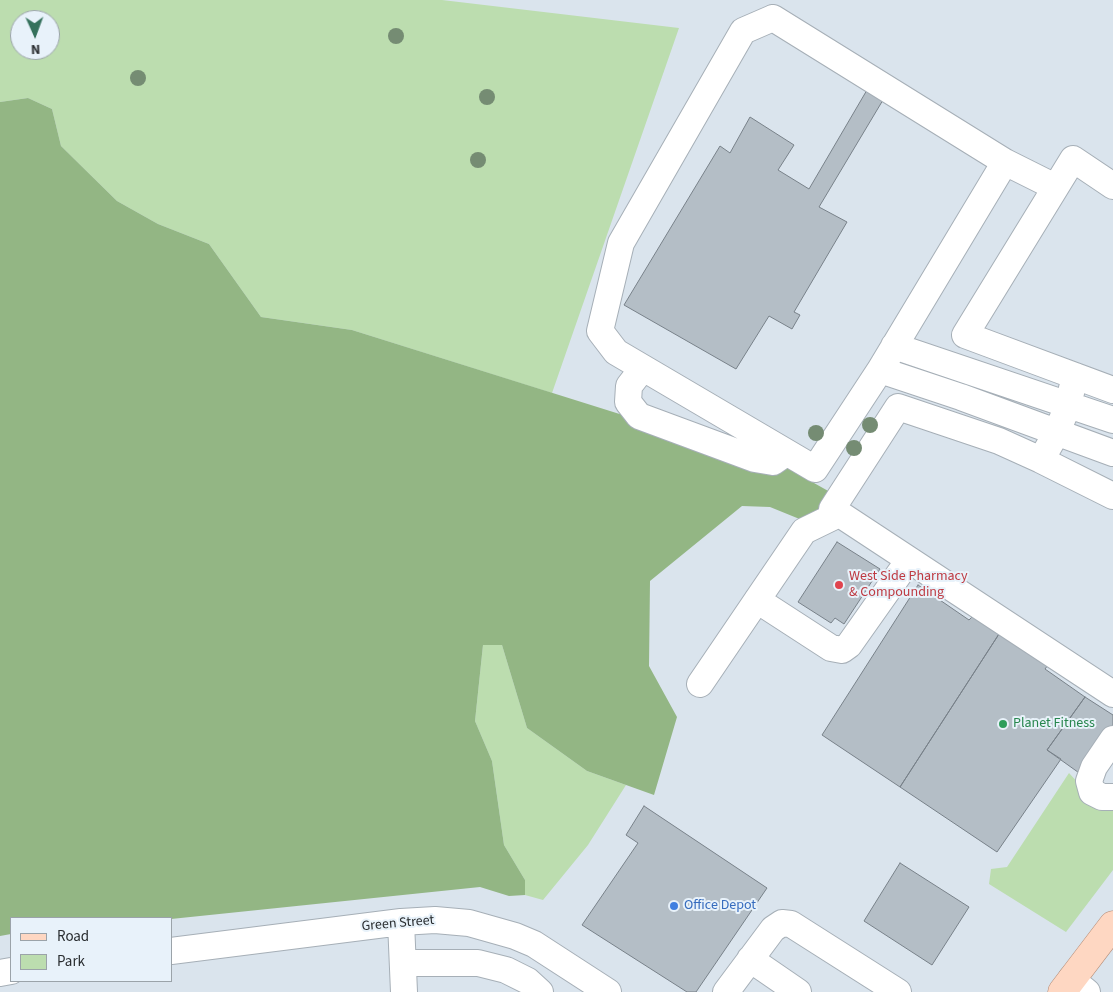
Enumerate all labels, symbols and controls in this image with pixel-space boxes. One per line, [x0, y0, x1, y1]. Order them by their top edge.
north arrow [10, 10, 60, 60]
text: N [30, 39, 40, 59]
place label: West Side Pharmacy & Compounding [849, 569, 968, 602]
marker: West Side Pharmacy & Compounding [833, 579, 845, 591]
place label: Planet Fitness [1013, 716, 1095, 732]
marker: Planet Fitness [997, 718, 1009, 730]
place label: Office Depot [684, 898, 756, 914]
marker: Office Depot [668, 900, 680, 912]
street label: Green Street [361, 912, 435, 936]
legend [10, 917, 172, 982]
text: Road [57, 926, 89, 947]
text: Park [57, 951, 85, 972]

